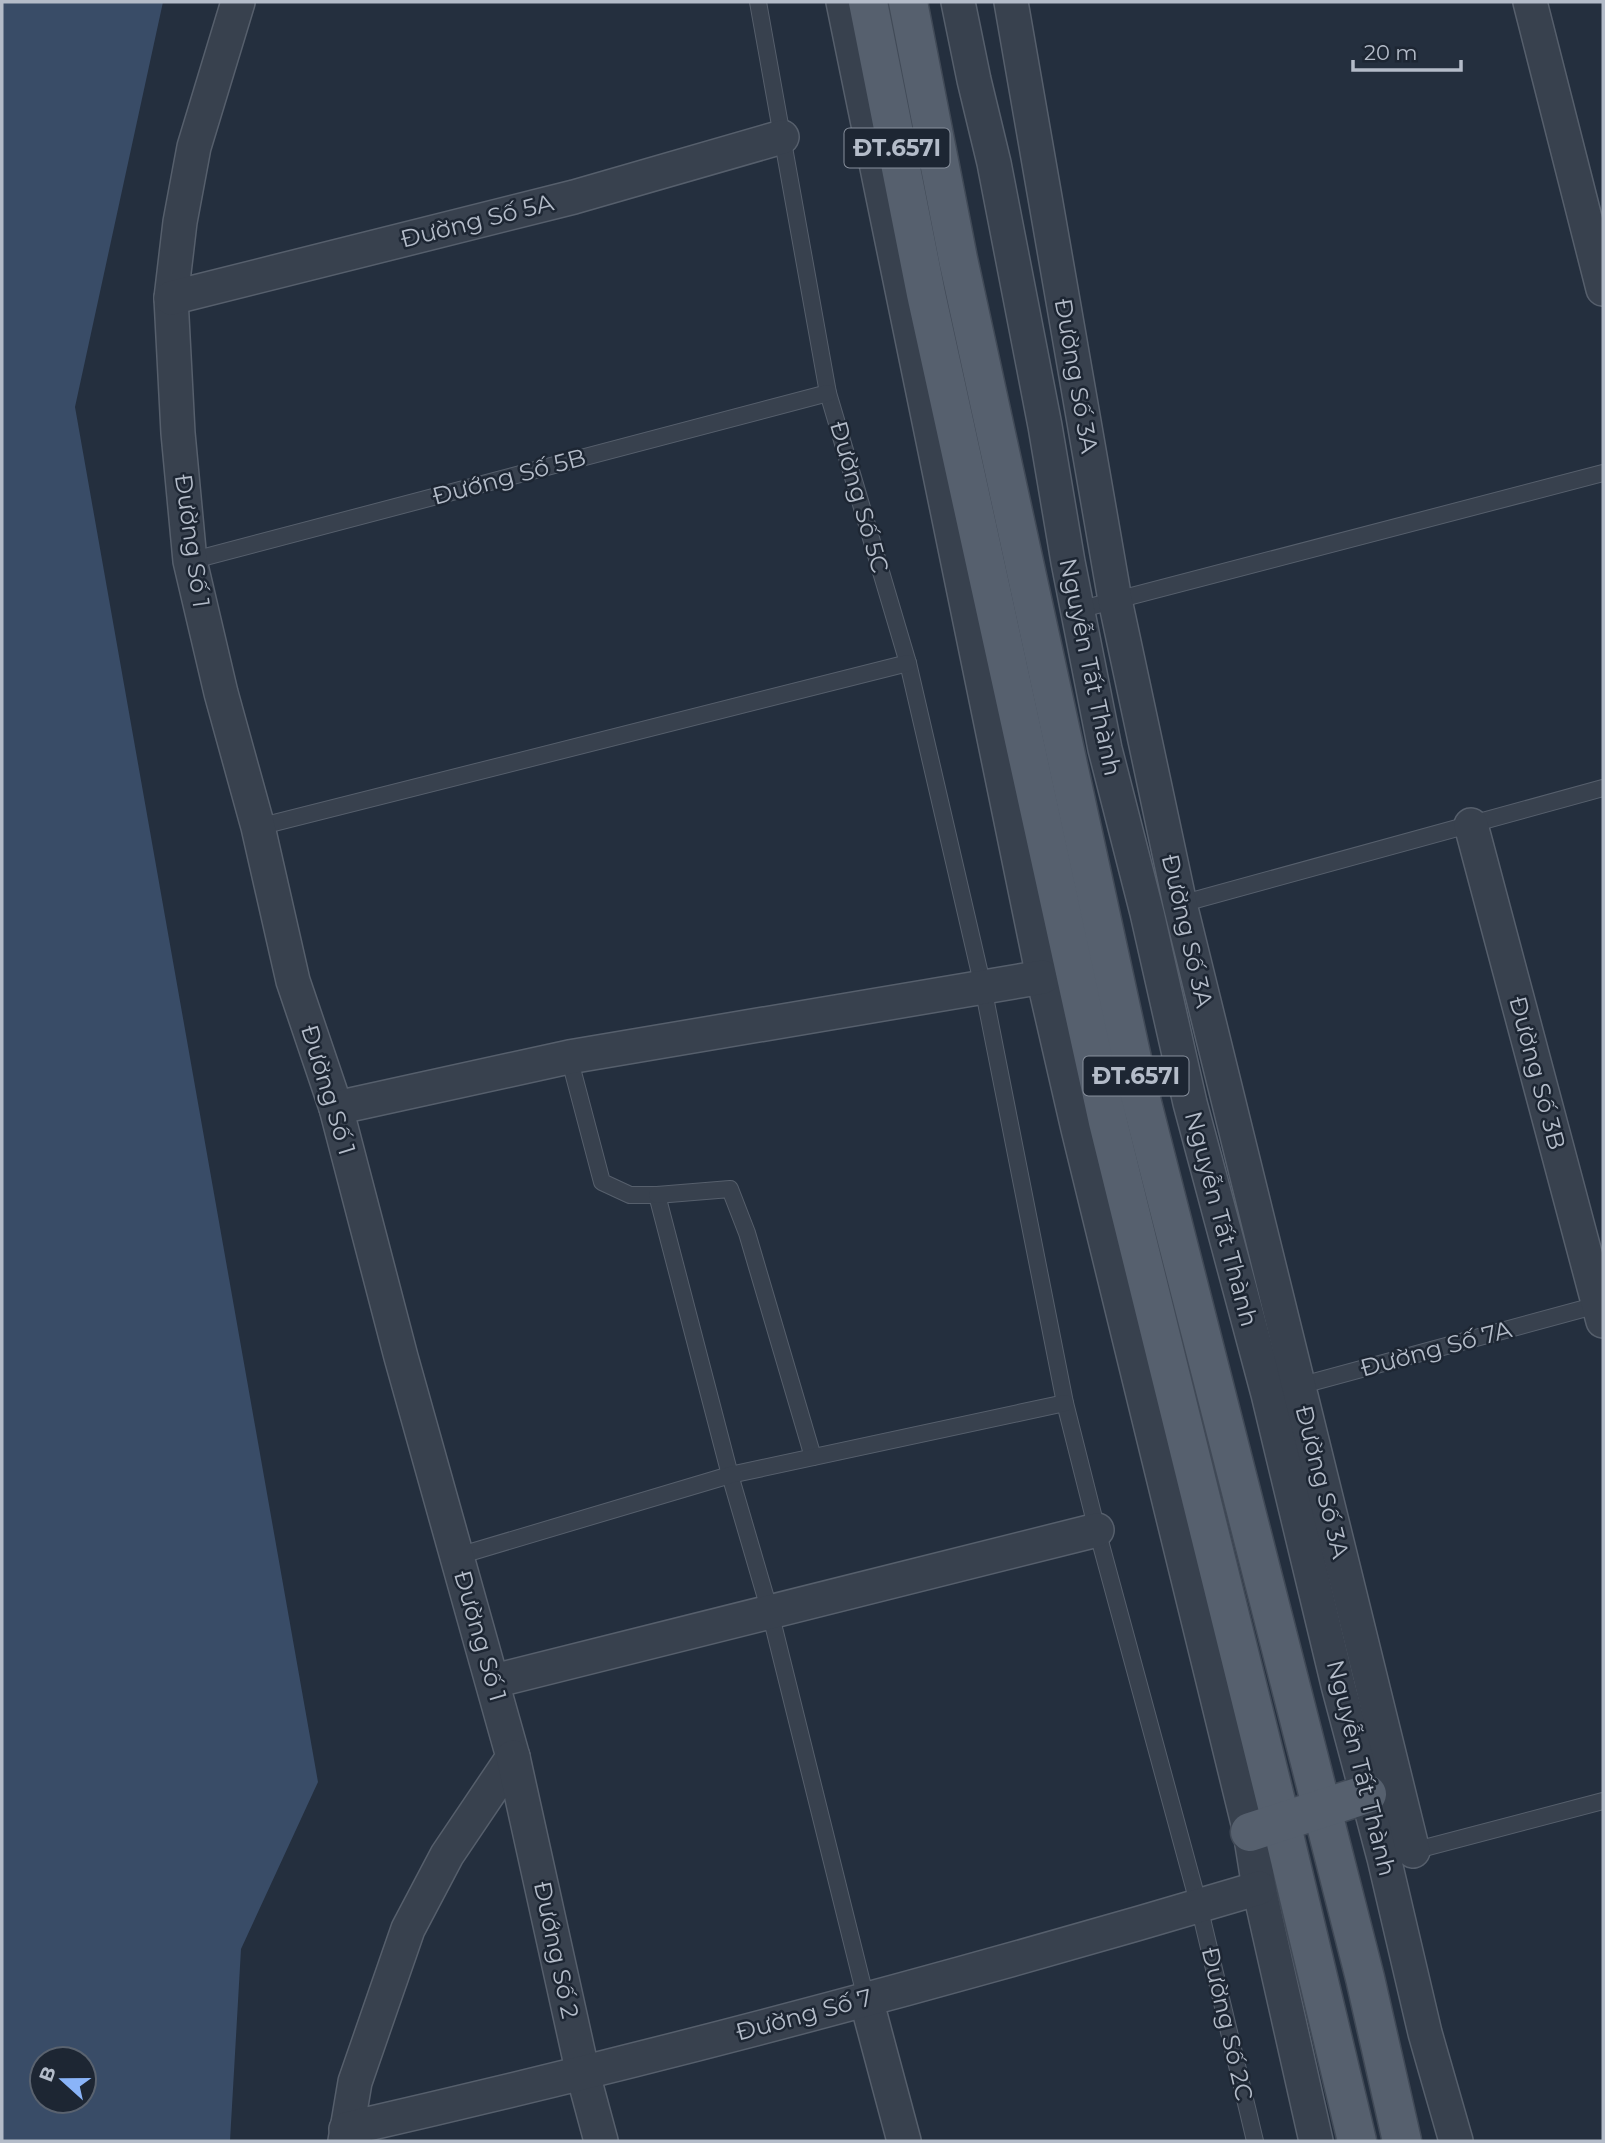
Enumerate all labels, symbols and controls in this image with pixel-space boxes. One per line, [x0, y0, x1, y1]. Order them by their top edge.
scale bar [1353, 28, 1462, 72]
text: 20 m [1364, 40, 1418, 65]
road number: ĐT.657I [844, 128, 950, 168]
street label: Đường Số 5A [397, 187, 557, 254]
street label: Đường Số 3A [1049, 296, 1105, 456]
street label: Đường Số 5C [824, 418, 895, 576]
street label: Đướng Số 5B [429, 442, 589, 511]
street label: Đường Số 1 [169, 472, 216, 610]
street label: Nguyễn Tất Thành [1053, 556, 1128, 778]
street label: Đường Số 3A [1156, 851, 1219, 1011]
street label: Đường Số 3B [1503, 993, 1572, 1153]
street label: Đường Số 1 [295, 1021, 362, 1158]
road number: ĐT.657I [1084, 1056, 1188, 1096]
street label: Nguyễn Tất Thành [1179, 1108, 1264, 1330]
street label: Đường Số 7A [1357, 1314, 1516, 1383]
street label: Đường Số 3A [1289, 1402, 1356, 1562]
street label: Đường Số 1 [448, 1567, 513, 1705]
street label: Nguyễn Tất Thành [1321, 1657, 1402, 1879]
street label: Đướng Số 2 [528, 1879, 585, 2021]
street label: Đường Số 2C [1196, 1944, 1259, 2103]
street label: Đường Số 7 [733, 1982, 875, 2047]
north arrow [28, 2045, 98, 2115]
text: B [34, 2063, 61, 2085]

